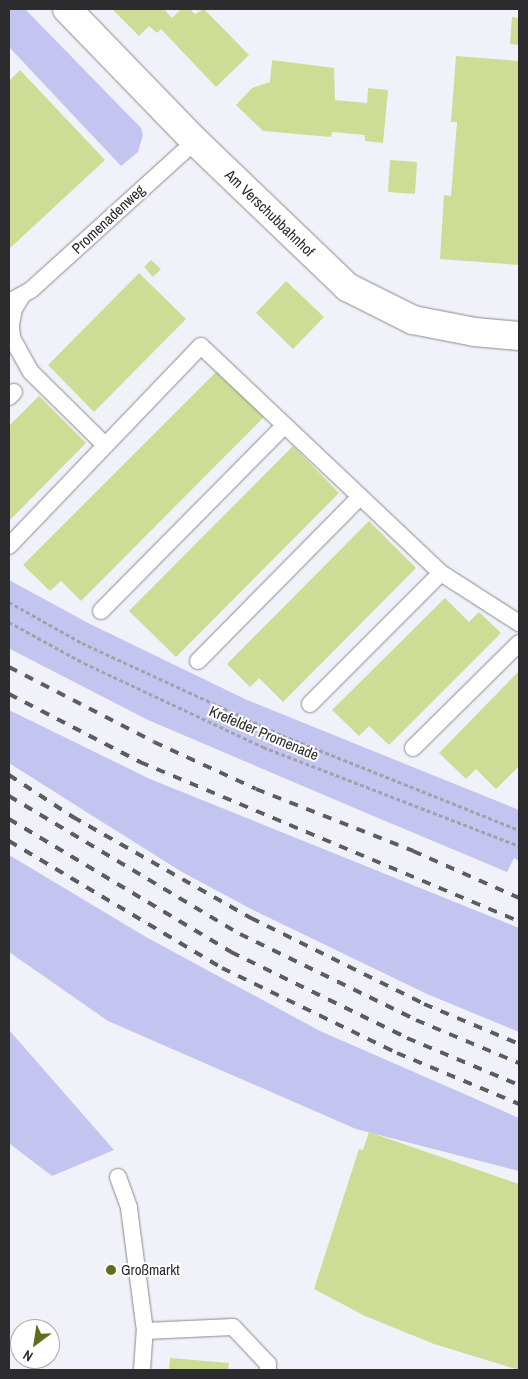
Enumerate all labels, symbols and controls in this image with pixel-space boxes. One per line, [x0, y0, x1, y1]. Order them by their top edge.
street label: Am Verschubbahnhof [221, 166, 319, 260]
street label: Promenadenweg [68, 181, 148, 257]
street label: Krefelder Promenade [207, 702, 321, 764]
place label: Großmarkt [121, 1261, 180, 1279]
marker: Großmarkt [105, 1264, 117, 1276]
north arrow [10, 1319, 60, 1369]
text: N [20, 1346, 36, 1366]

